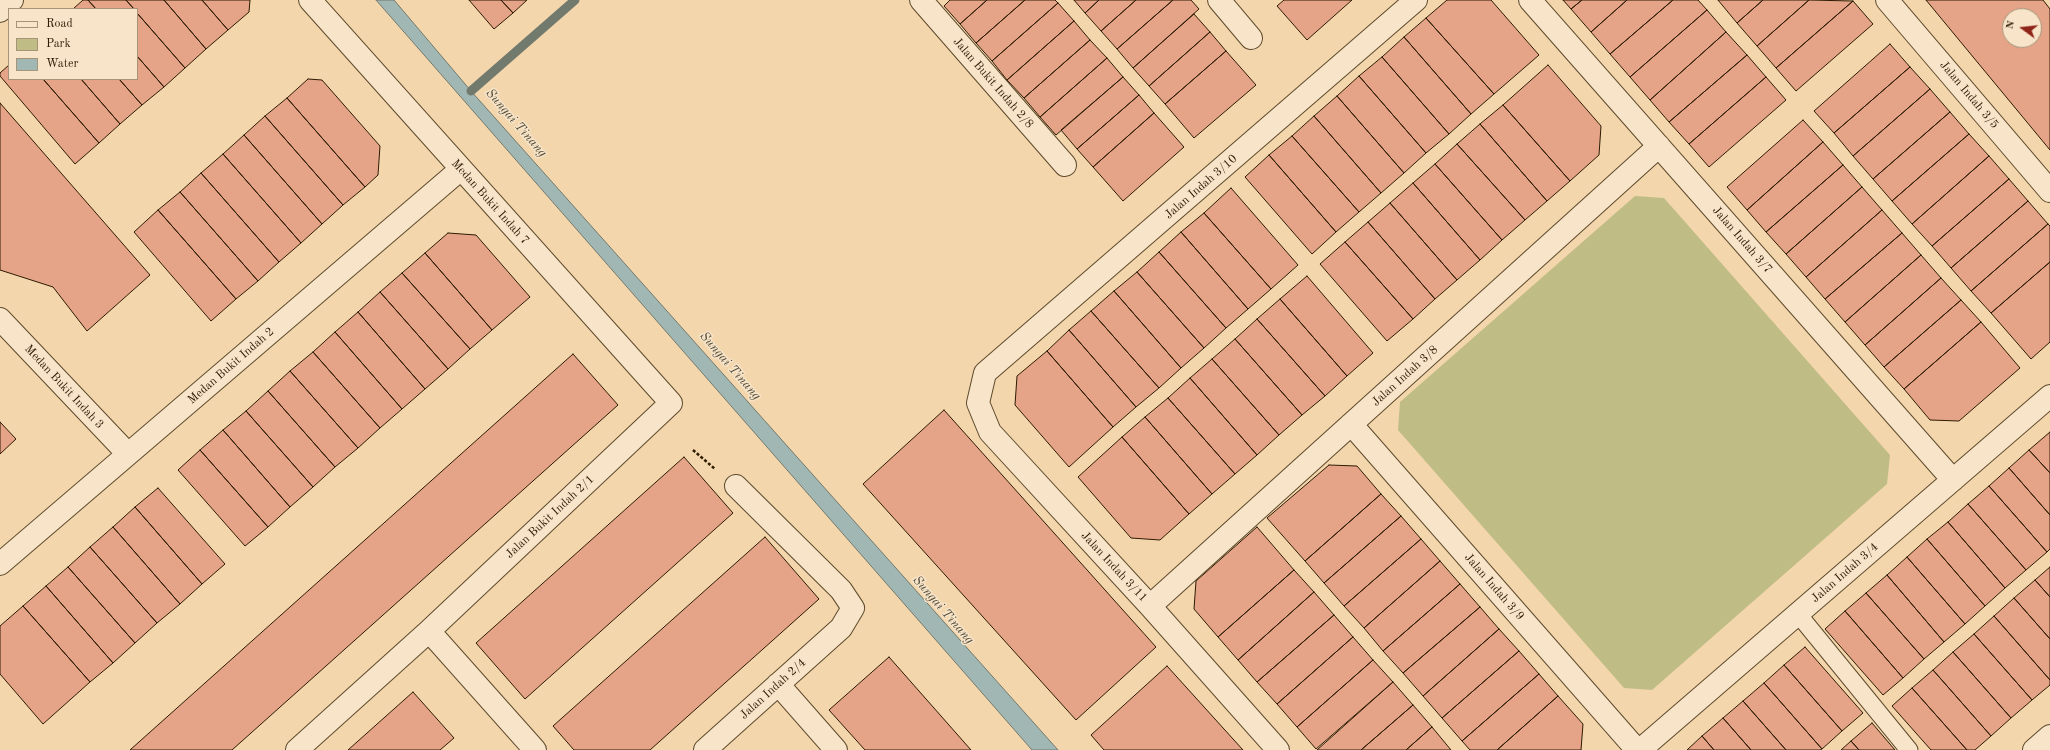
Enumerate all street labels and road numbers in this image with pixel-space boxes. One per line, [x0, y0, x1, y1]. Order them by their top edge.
street label: Jalan Bukit Indah 2/8 [950, 35, 1036, 131]
street label: Jalan Indah 3/5 [1936, 58, 2002, 132]
street label: Jalan Indah 3/10 [1162, 152, 1240, 222]
street label: Medan Bukit Indah 7 [448, 156, 532, 248]
street label: Jalan Indah 3/7 [1709, 204, 1775, 276]
street label: Medan Bukit Indah 2 [185, 325, 277, 407]
street label: Medan Bukit Indah 3 [21, 342, 107, 432]
street label: Jalan Indah 3/8 [1369, 343, 1441, 409]
street label: Jalan Bukit Indah 2/1 [503, 472, 597, 562]
street label: Jalan Indah 3/11 [1078, 529, 1150, 605]
street label: Jalan Indah 3/4 [1809, 540, 1881, 606]
street label: Jalan Indah 3/9 [1461, 551, 1527, 623]
street label: Jalan Indah 2/4 [737, 656, 809, 722]

